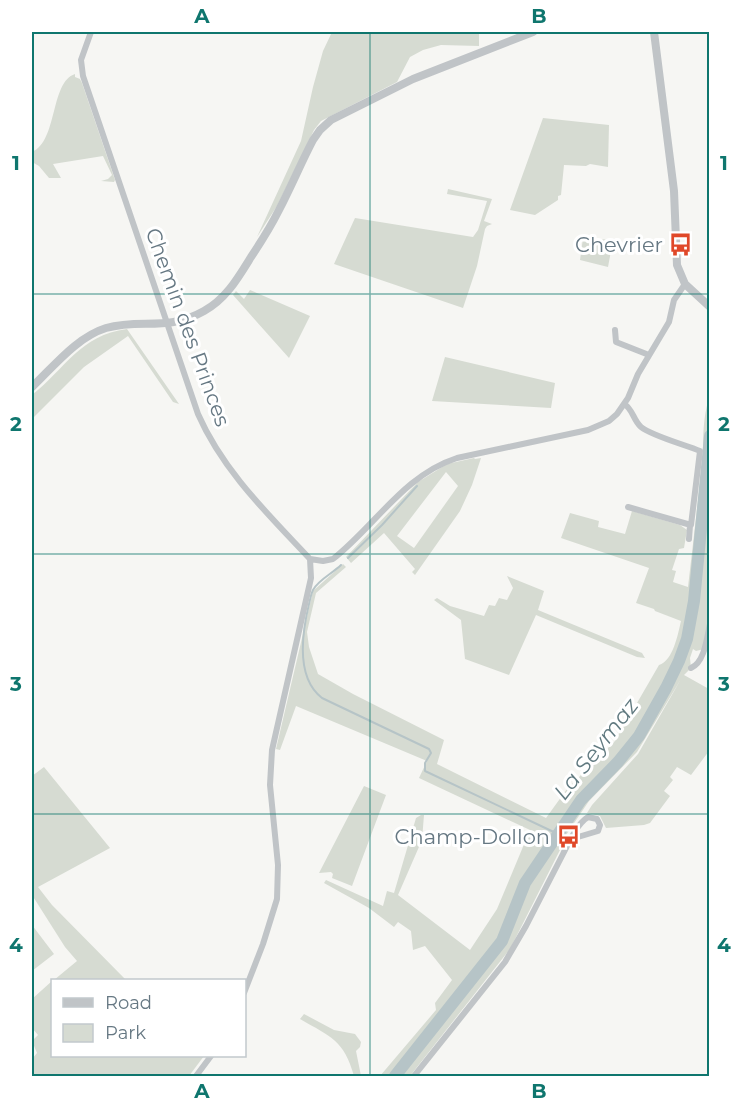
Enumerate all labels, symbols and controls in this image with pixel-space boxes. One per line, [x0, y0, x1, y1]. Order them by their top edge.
text: A [193, 4, 210, 28]
text: B [531, 4, 547, 28]
text: 1 [12, 151, 20, 175]
text: 1 [720, 151, 728, 175]
street label: Chemin des Princes [140, 224, 236, 430]
bus stop icon: Chevrier [668, 231, 694, 257]
place label: Chevrier [575, 232, 663, 257]
text: 2 [10, 412, 22, 436]
text: 2 [718, 412, 730, 436]
text: 3 [9, 672, 22, 696]
text: 3 [717, 672, 730, 696]
water label: La Seymaz [548, 692, 645, 805]
bus stop icon: Champ-Dollon [555, 823, 581, 849]
place label: Champ-Dollon [395, 824, 550, 849]
text: 4 [9, 933, 23, 957]
text: 4 [717, 933, 731, 957]
legend [51, 979, 246, 1057]
text: Road [105, 992, 152, 1014]
text: Park [105, 1022, 146, 1044]
text: A [193, 1079, 210, 1103]
text: B [531, 1079, 547, 1103]

